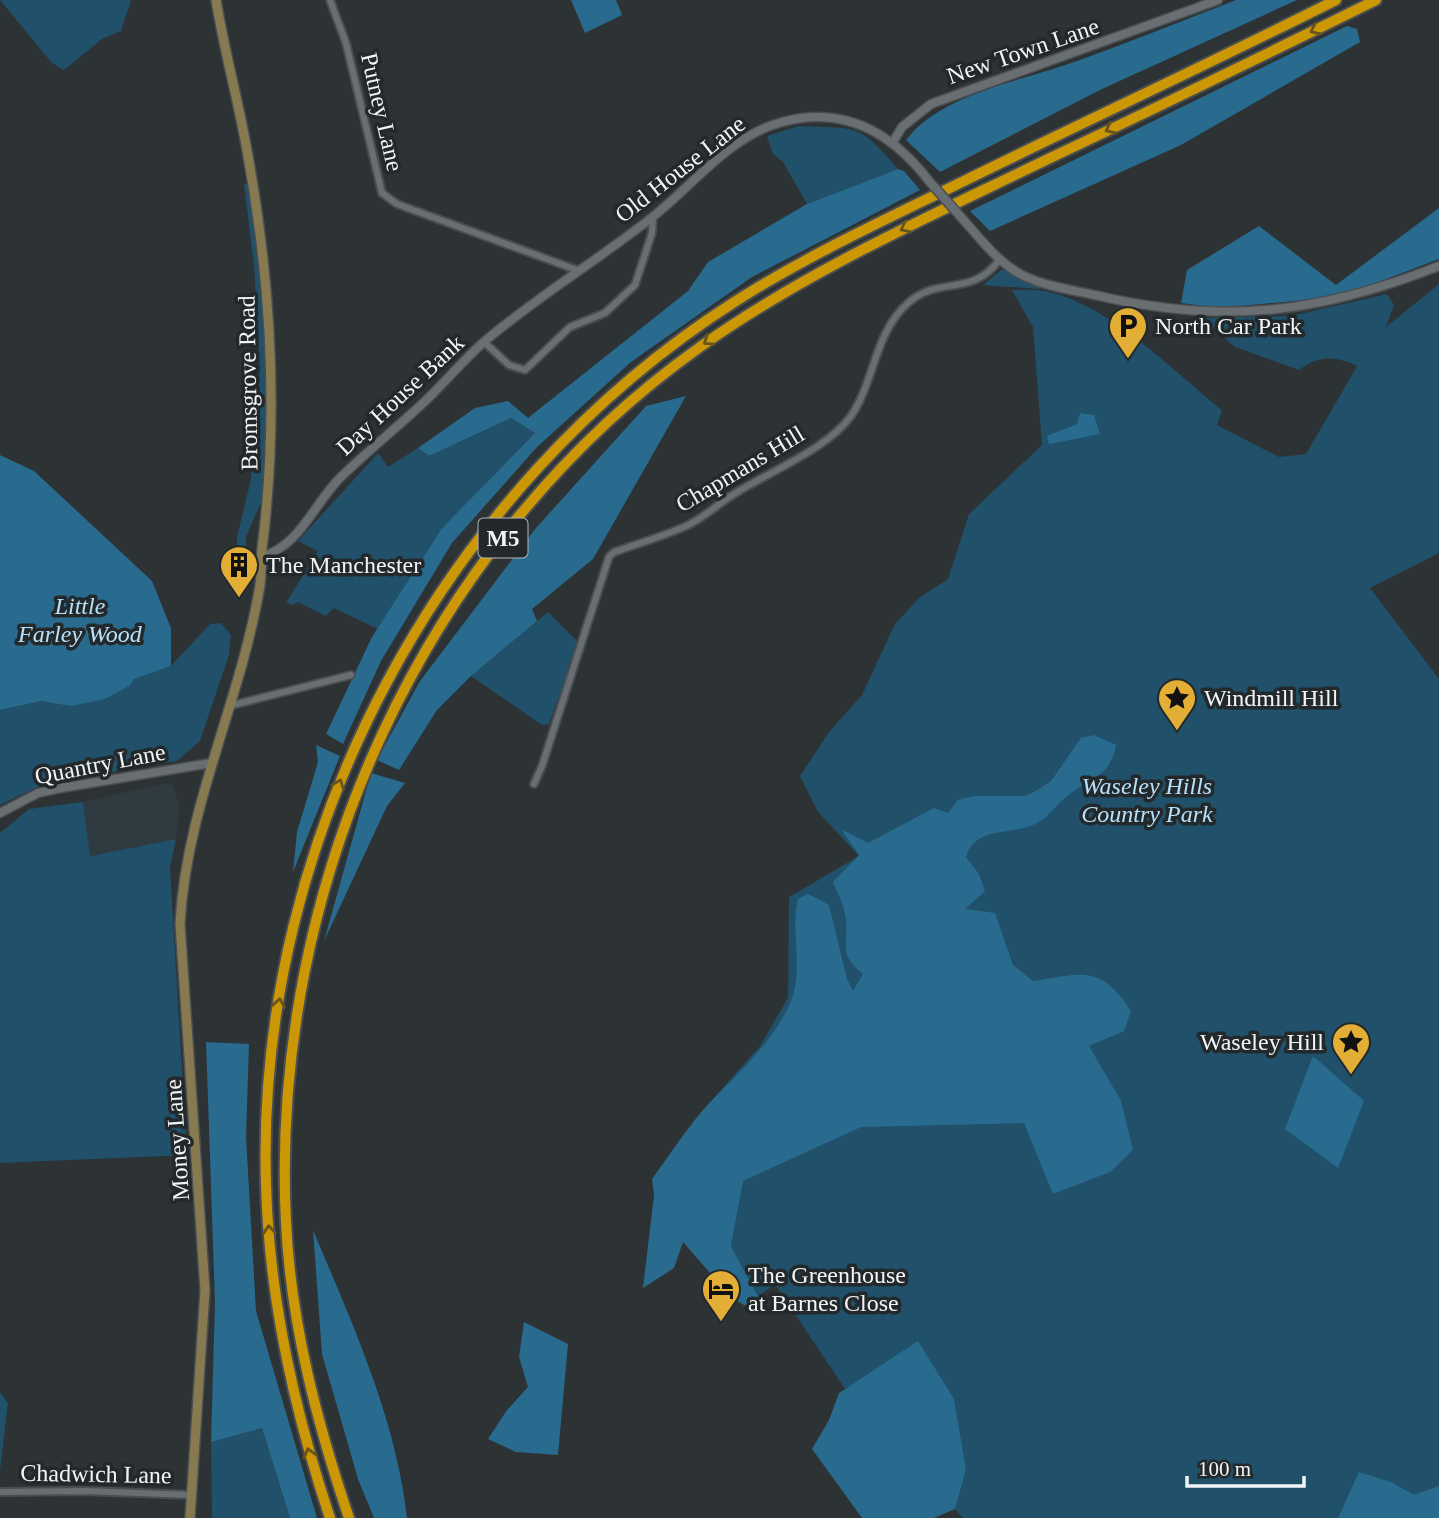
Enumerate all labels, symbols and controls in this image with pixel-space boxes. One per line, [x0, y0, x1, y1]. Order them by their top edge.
street label: New Town Lane [944, 13, 1102, 89]
one-way arrow [1310, 22, 1322, 36]
street label: Putney Lane [356, 50, 408, 174]
street label: Old House Lane [610, 110, 750, 228]
one-way arrow [1105, 120, 1117, 134]
one-way arrow [900, 219, 912, 233]
street label: Bromsgrove Road [233, 295, 263, 471]
parking icon: North Car Park [1107, 305, 1149, 360]
place label: North Car Park [1155, 313, 1302, 339]
street label: Day House Bank [331, 330, 469, 460]
one-way arrow [703, 333, 716, 345]
street label: Chapmans Hill [671, 420, 809, 517]
road number: M5 [478, 518, 528, 558]
building icon: The Manchester [218, 544, 260, 599]
place label: The Manchester [266, 552, 421, 578]
park label: Little Farley Wood [17, 593, 143, 647]
place icon: Windmill Hill [1156, 677, 1198, 732]
place label: Windmill Hill [1204, 685, 1339, 711]
street label: Quantry Lane [32, 739, 168, 789]
park label: Waseley Hills Country Park [1081, 773, 1213, 827]
one-way arrow [331, 779, 345, 791]
one-way arrow [271, 997, 286, 1009]
place icon: Waseley Hill [1330, 1021, 1372, 1076]
place label: Waseley Hill [1200, 1029, 1324, 1055]
street label: Money Lane [160, 1078, 194, 1202]
one-way arrow [262, 1224, 277, 1235]
place label: The Greenhouse at Barnes Close [748, 1262, 906, 1316]
hotel icon: The Greenhouse at Barnes Close [700, 1268, 742, 1323]
scale bar [1187, 1444, 1304, 1488]
one-way arrow [303, 1447, 317, 1459]
text: 100 m [1198, 1457, 1251, 1481]
street label: Chadwich Lane [20, 1460, 172, 1488]

